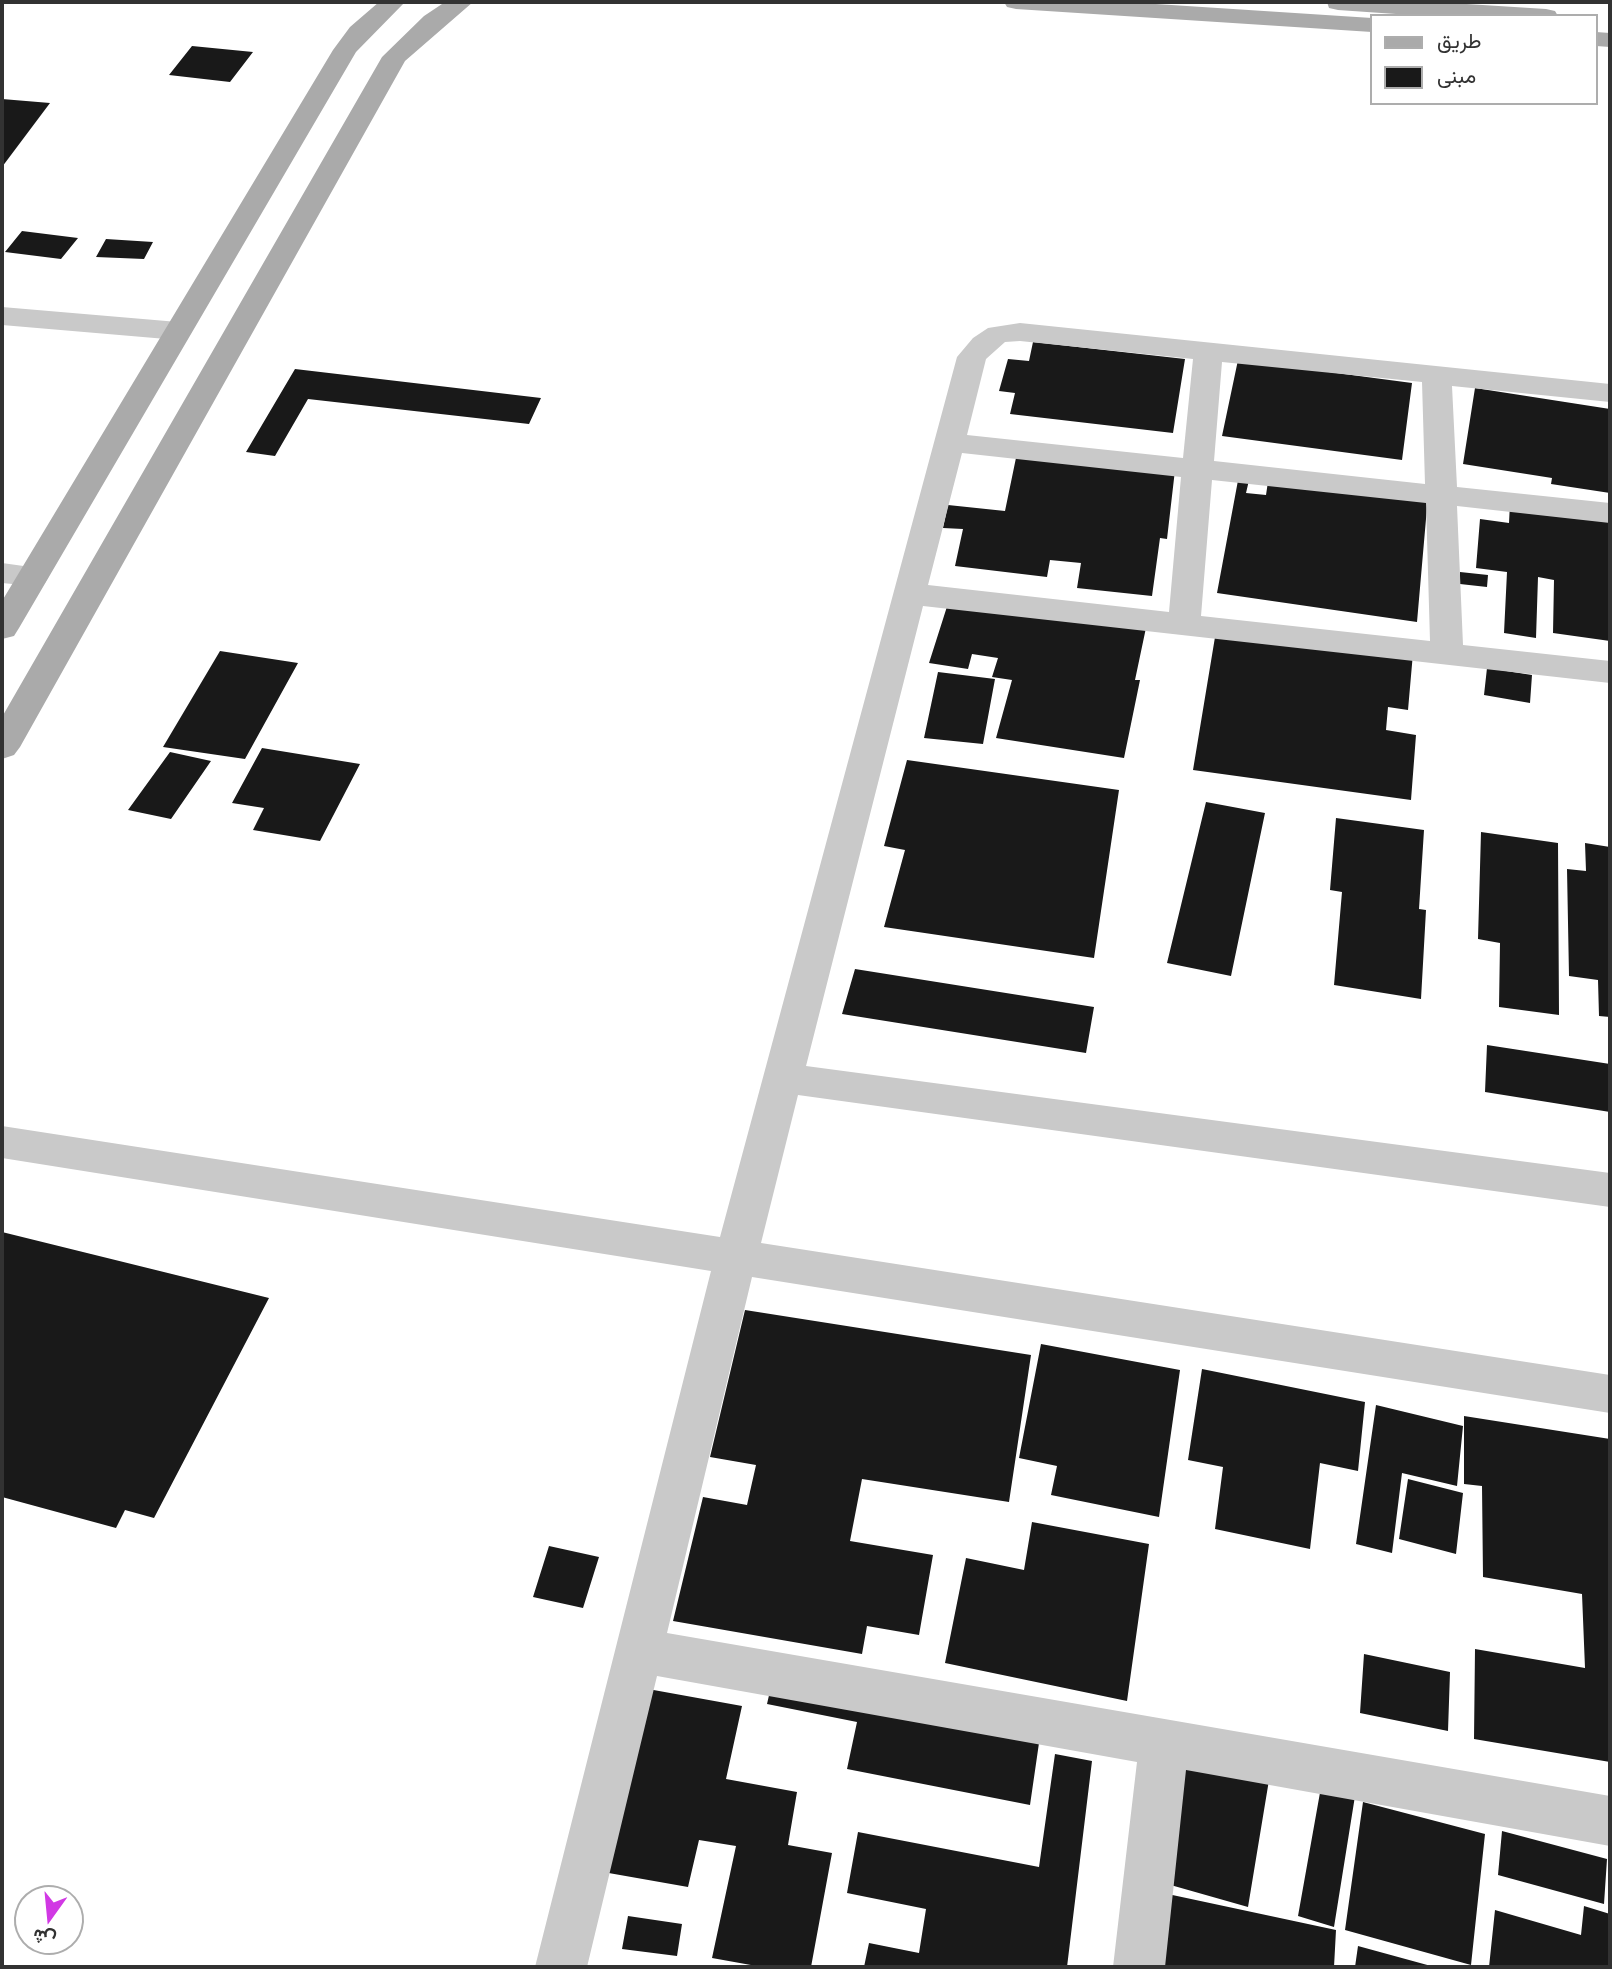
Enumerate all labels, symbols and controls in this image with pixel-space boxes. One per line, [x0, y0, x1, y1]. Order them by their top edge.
legend [1370, 14, 1598, 105]
text: طريق [1437, 28, 1482, 53]
text: مبنى [1437, 63, 1476, 88]
north arrow [14, 1885, 84, 1955]
text: ش [30, 1925, 58, 1952]

